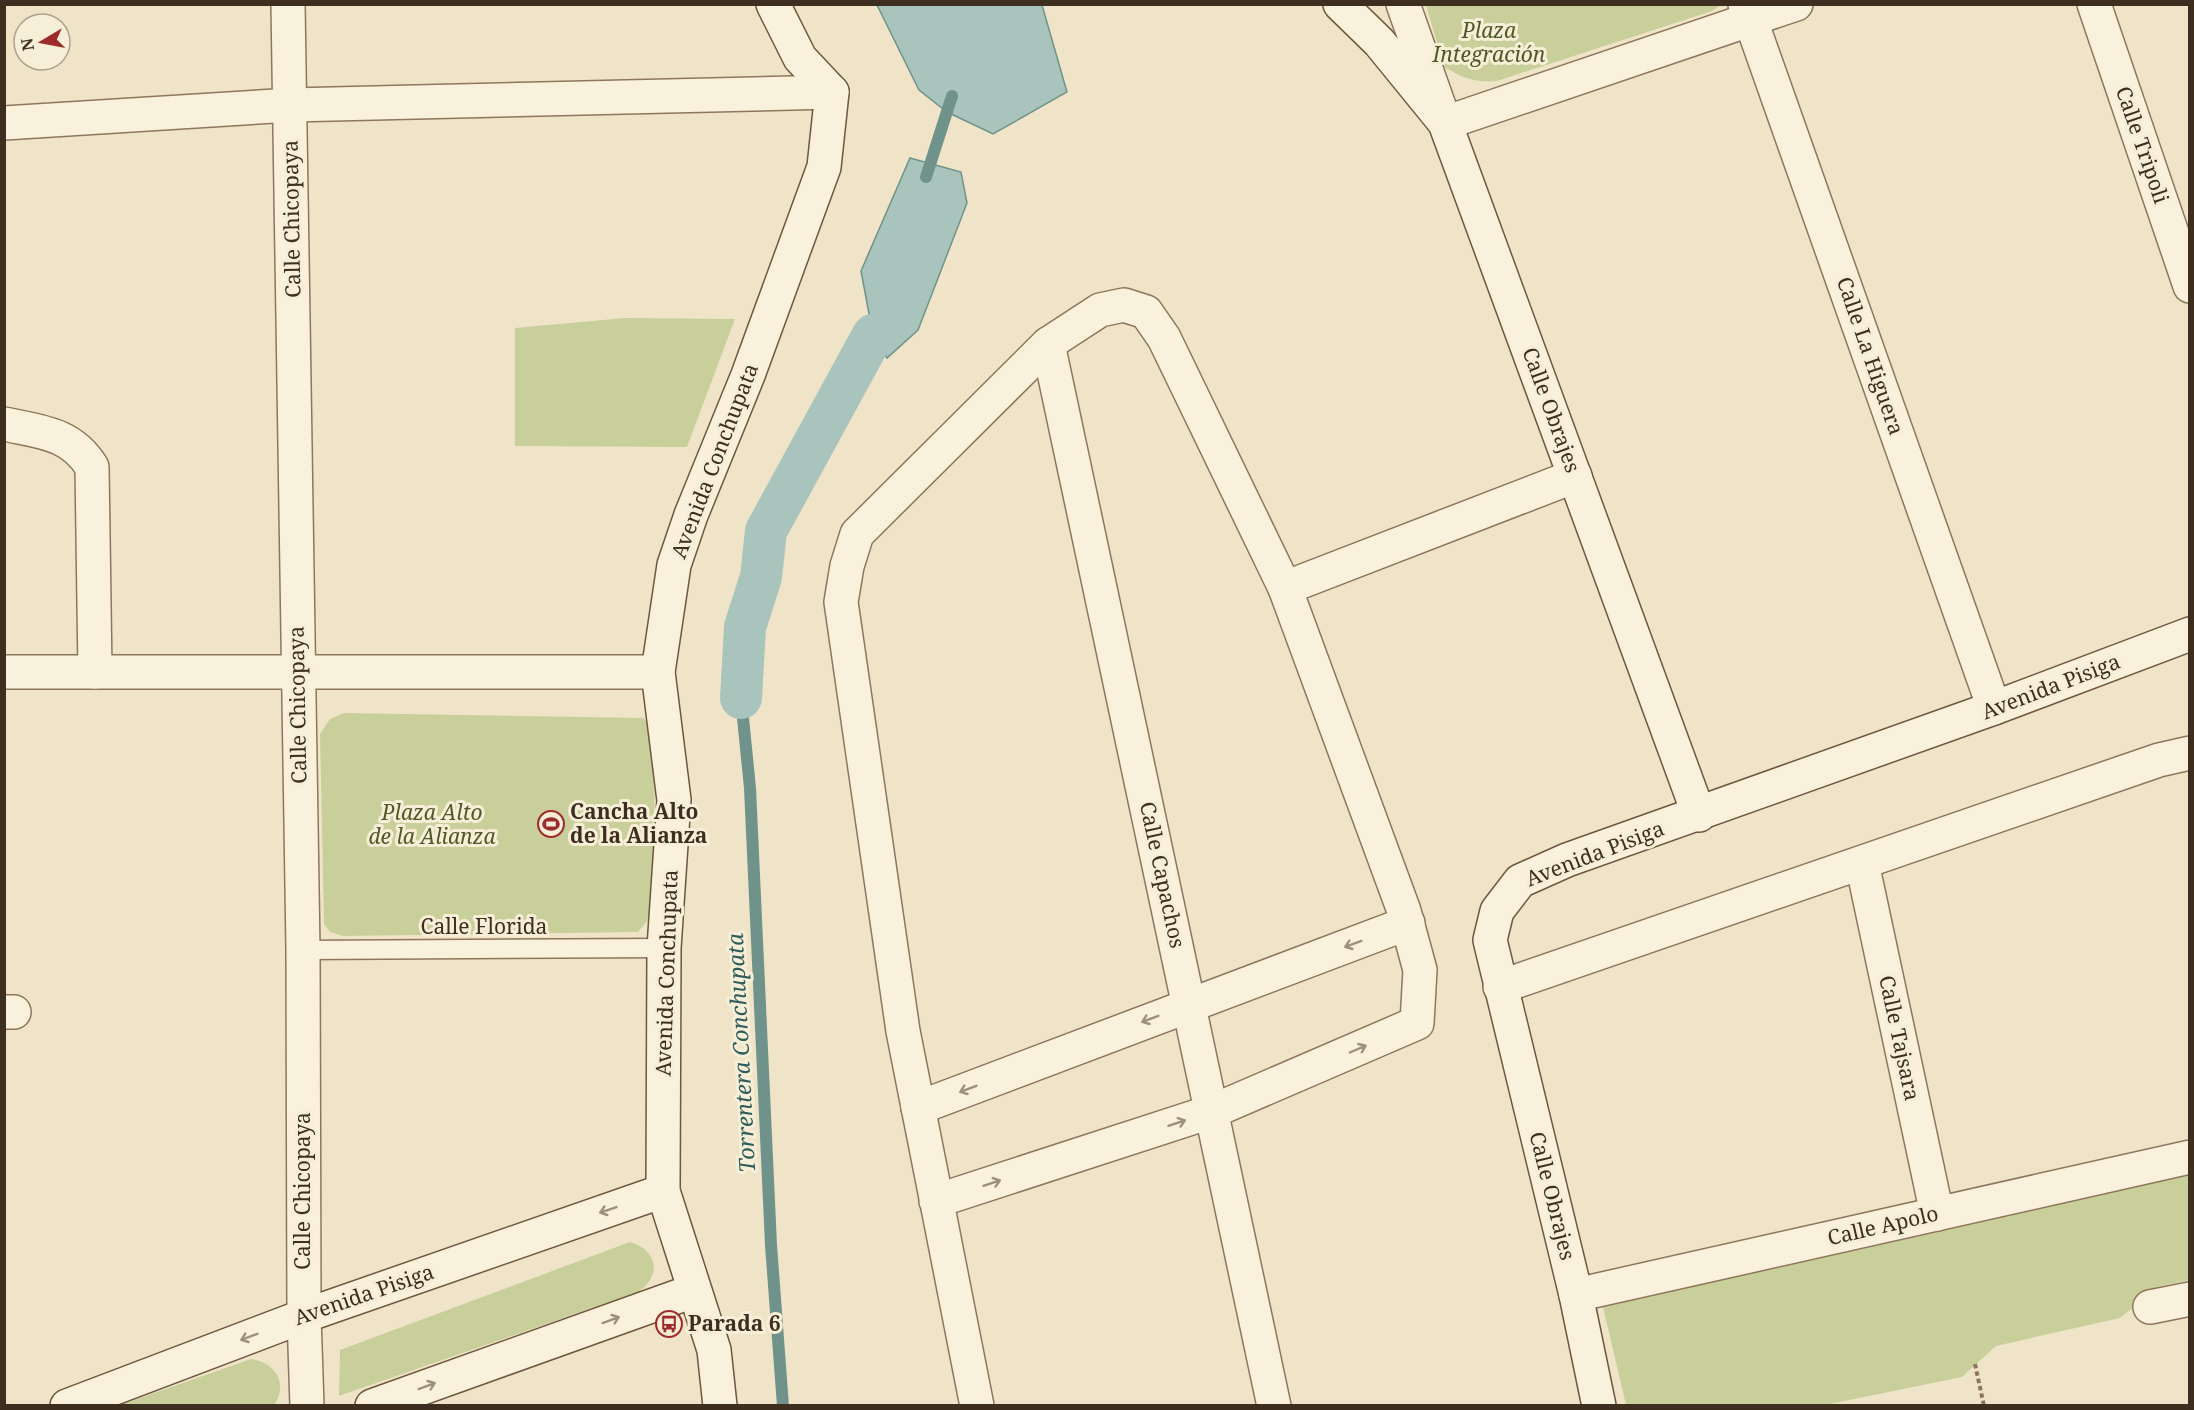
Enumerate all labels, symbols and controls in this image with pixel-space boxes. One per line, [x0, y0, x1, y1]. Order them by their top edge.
north arrow [12, 12, 72, 72]
park label: Plaza Integración [1432, 16, 1546, 68]
text: N [15, 36, 39, 53]
street label: Calle Tripoli [2110, 82, 2176, 207]
street label: Calle Chicopaya [276, 140, 306, 298]
street label: Calle La Higuera [1831, 273, 1911, 438]
street label: Calle Obrajes [1516, 343, 1588, 476]
street label: Avenida Conchupata [664, 359, 764, 562]
street label: Calle Chicopaya [282, 626, 312, 784]
street label: Avenida Pisiga [1977, 647, 2124, 725]
place label: Cancha Alto de la Alianza [570, 797, 707, 849]
park label: Plaza Alto de la Alianza [368, 798, 496, 850]
street label: Calle Capachos [1134, 799, 1192, 951]
sports icon: Cancha Alto de la Alianza [536, 809, 566, 839]
street label: Avenida Pisiga [1521, 814, 1668, 892]
street label: Avenida Conchupata [648, 869, 684, 1077]
street label: Calle Florida [421, 912, 547, 940]
water label: Torrentera Conchupata [719, 932, 761, 1174]
one-way arrow [1344, 939, 1363, 950]
street label: Calle Tajsara [1873, 973, 1927, 1103]
one-way arrow [1142, 1015, 1160, 1026]
one-way arrow [1348, 1043, 1366, 1054]
one-way arrow [959, 1084, 978, 1095]
street label: Calle Chicopaya [288, 1112, 316, 1270]
one-way arrow [1167, 1117, 1186, 1128]
street label: Calle Obrajes [1524, 1129, 1582, 1263]
one-way arrow [982, 1177, 1001, 1188]
street label: Calle Apolo [1825, 1199, 1941, 1251]
one-way arrow [599, 1205, 618, 1216]
street label: Avenida Pisiga [290, 1257, 437, 1331]
bus stop icon: Parada 6 [654, 1309, 684, 1339]
place label: Parada 6 [688, 1309, 781, 1337]
one-way arrow [601, 1314, 619, 1325]
one-way arrow [240, 1332, 259, 1343]
one-way arrow [417, 1379, 436, 1390]

